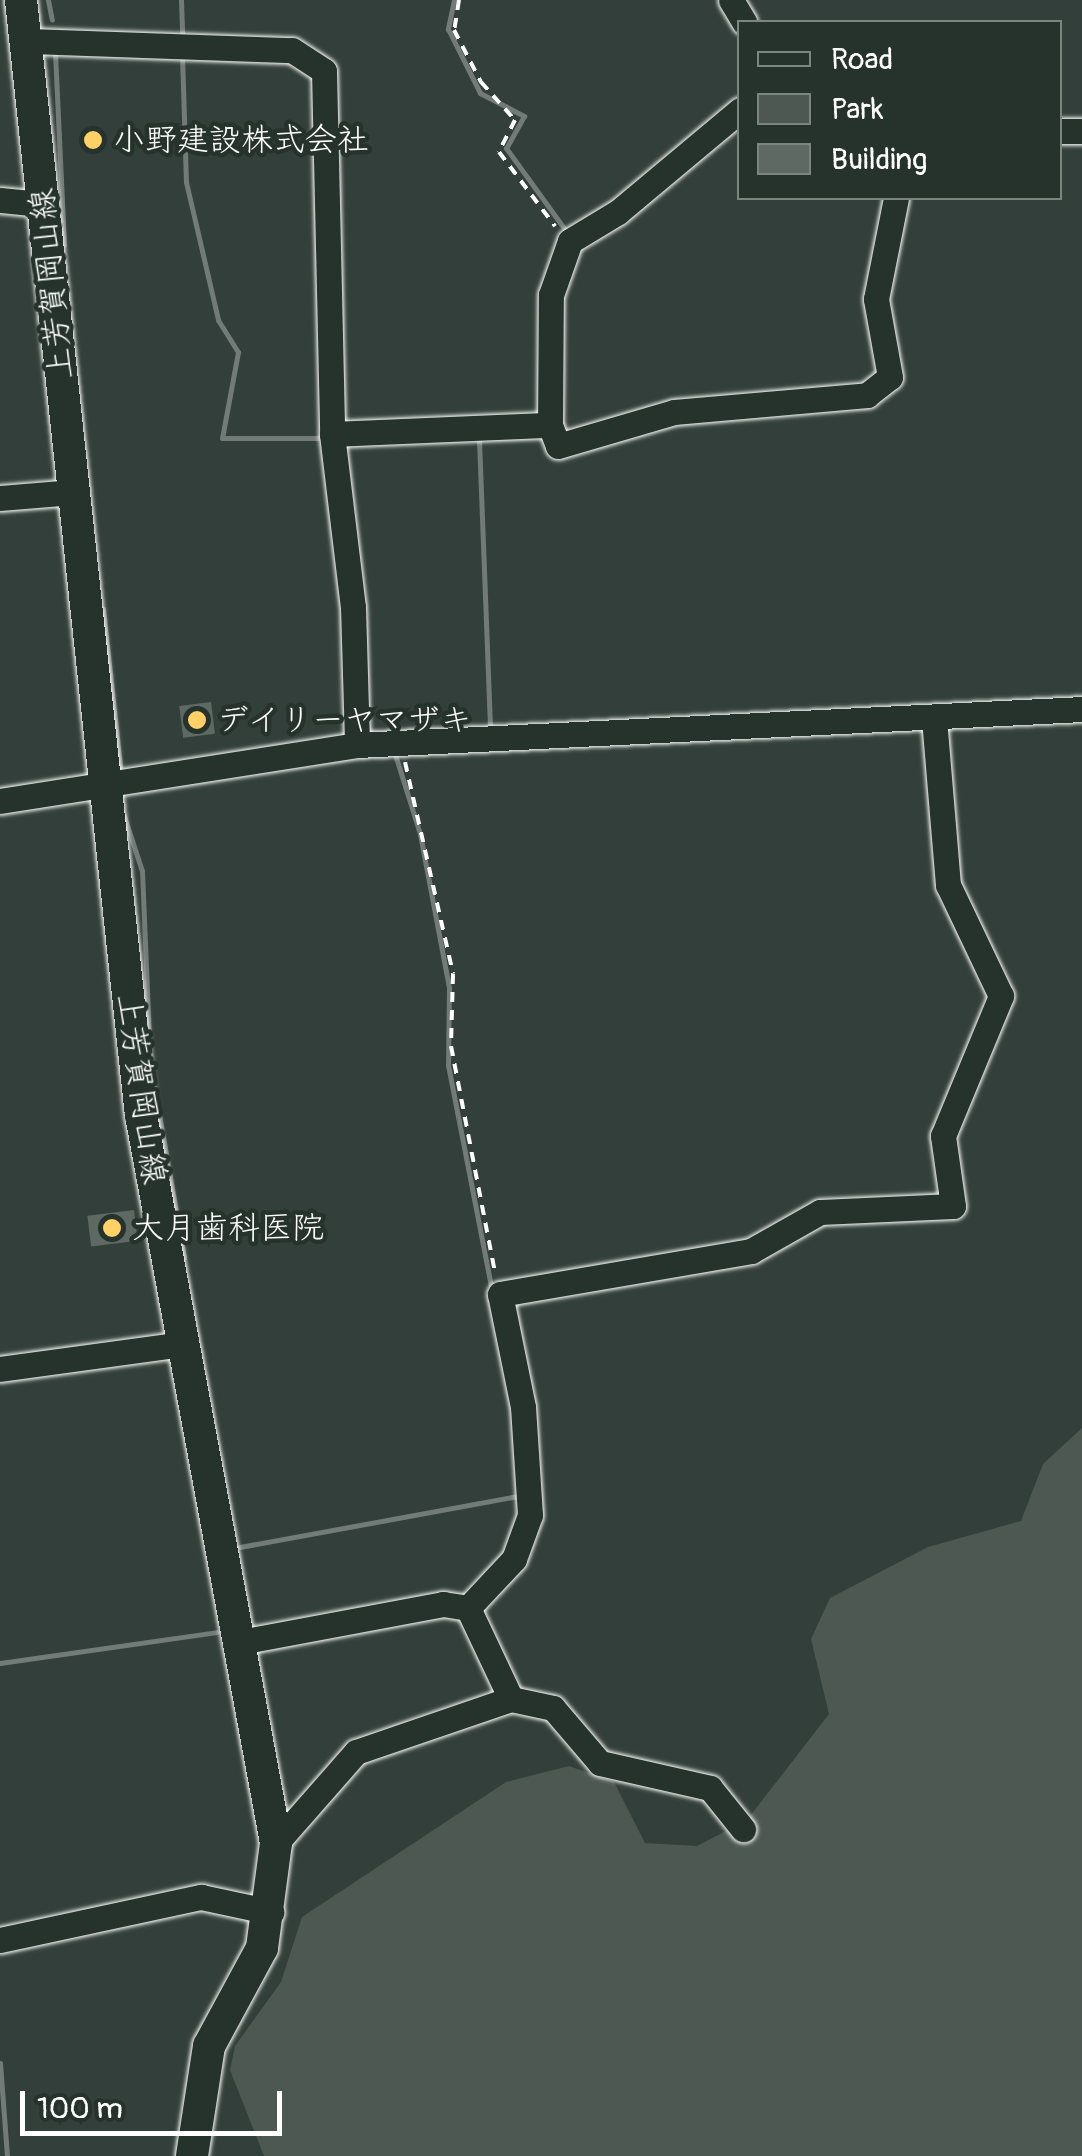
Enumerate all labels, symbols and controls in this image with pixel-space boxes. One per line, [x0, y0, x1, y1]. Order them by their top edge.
legend [737, 20, 1062, 200]
text: Road [831, 41, 893, 78]
text: Park [831, 91, 884, 128]
place label: 小野建設株式会社 [113, 121, 369, 159]
marker: 小野建設株式会社 [82, 129, 104, 151]
text: Building [831, 141, 927, 178]
street label: 上芳賀岡山線 [23, 187, 81, 381]
place label: デイリーヤマザキ [217, 701, 473, 739]
marker: デイリーヤマザキ [186, 709, 208, 731]
street label: 上芳賀岡山線 [109, 991, 173, 1187]
place label: 大月歯科医院 [132, 1209, 324, 1247]
marker: 大月歯科医院 [101, 1217, 123, 1239]
scale bar [25, 2071, 288, 2133]
text: 100 m [37, 2090, 123, 2127]

